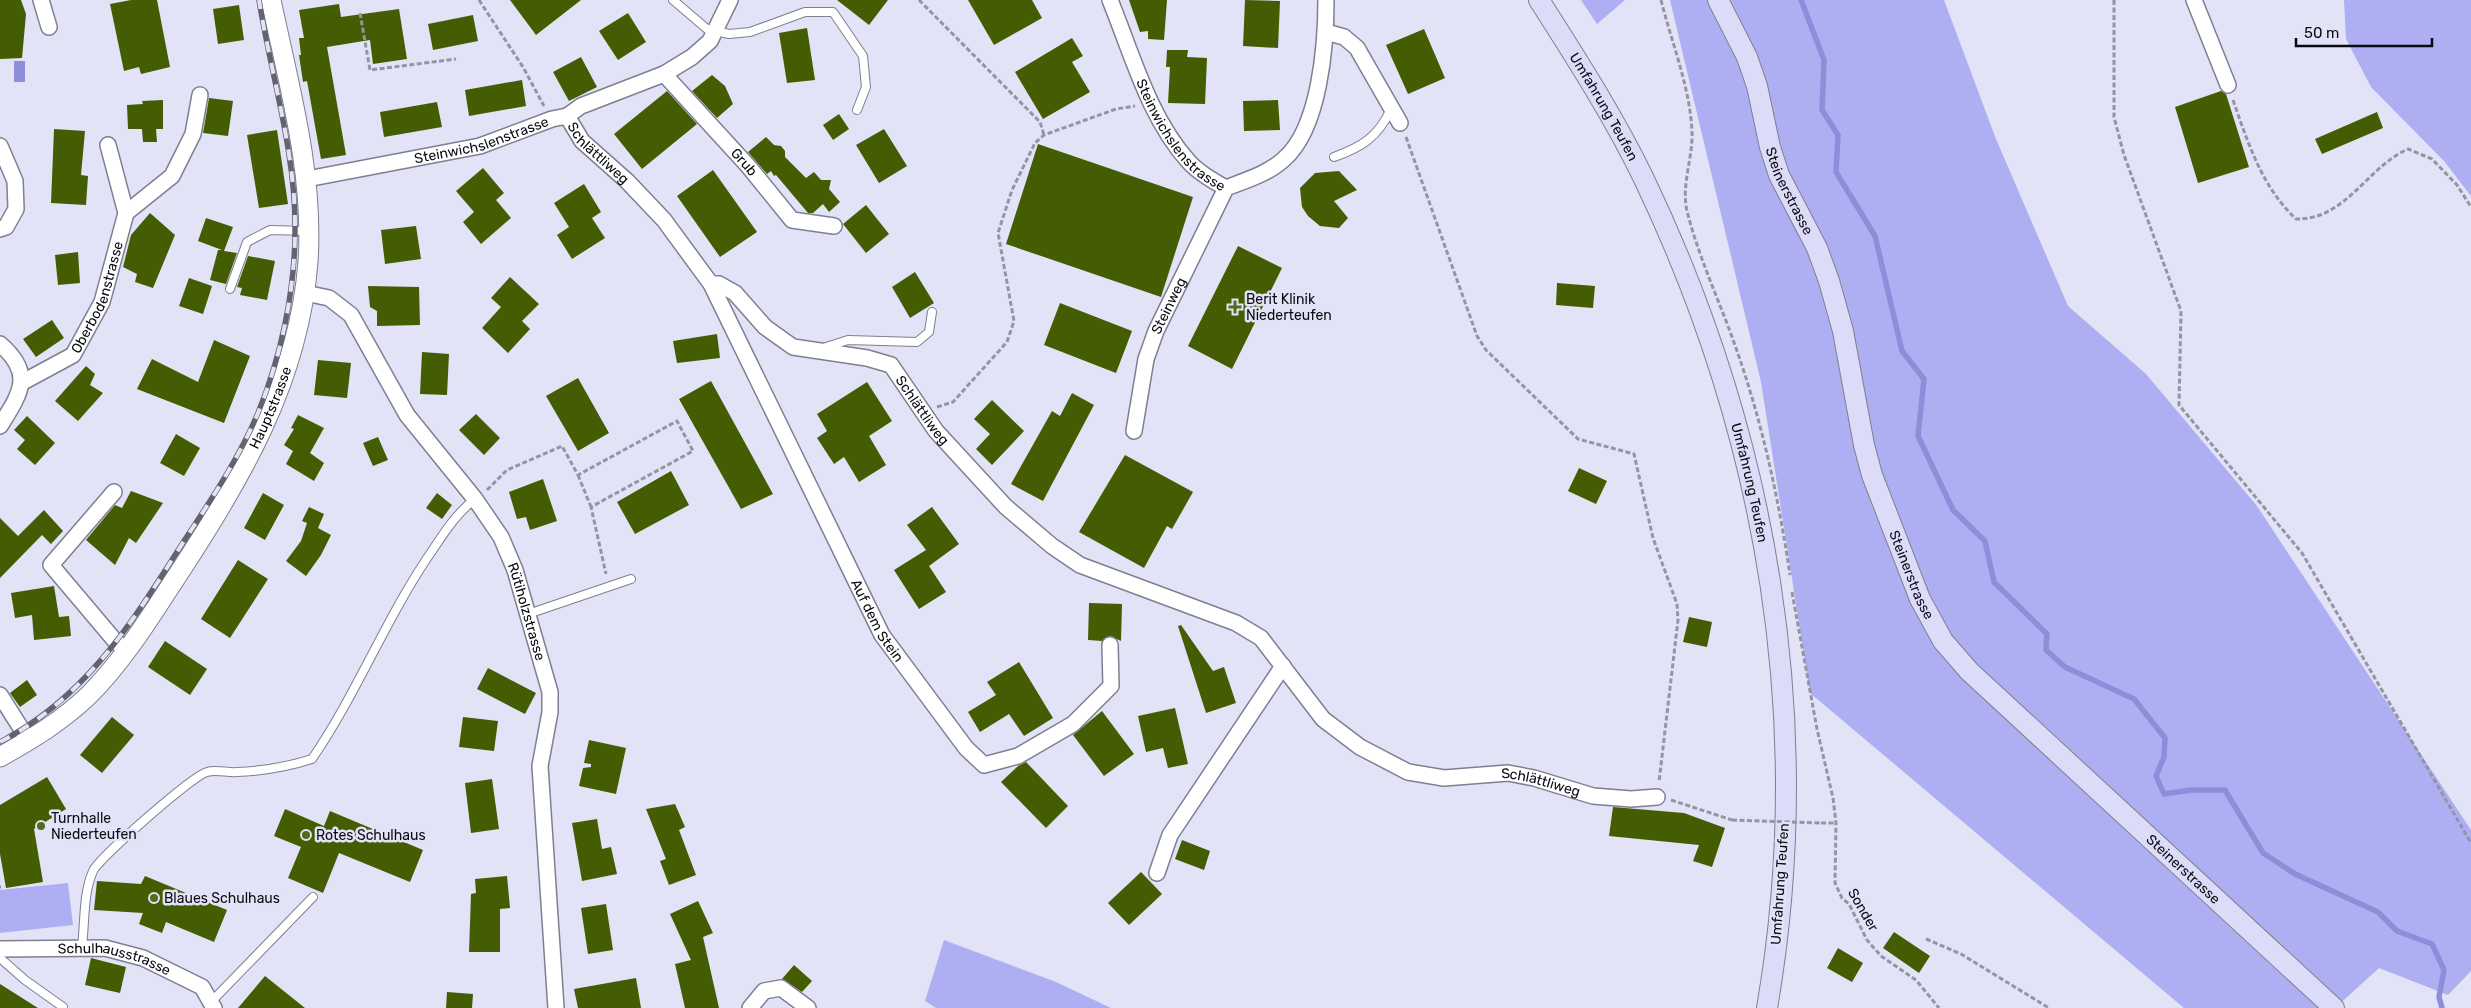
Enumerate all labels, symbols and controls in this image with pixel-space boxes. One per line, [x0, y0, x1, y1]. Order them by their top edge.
scale bar [2296, 15, 2432, 47]
text: 50 m [2304, 24, 2339, 42]
street label: Umfahrung Teufen [1566, 49, 1642, 164]
street label: Steinwichslenstrasse [1133, 76, 1229, 195]
street label: Steinwichslenstrasse [413, 113, 551, 167]
street label: Schlättliweg [564, 119, 633, 187]
street label: Grub [727, 144, 761, 179]
street label: Steinerstrasse [1762, 145, 1817, 238]
street label: Oberbodenstrasse [67, 239, 127, 356]
street label: Steinweg [1147, 274, 1189, 337]
place label: Berit Klinik Niederteufen [1246, 291, 1332, 324]
marker: Berit Klinik Niederteufen [1228, 300, 1242, 314]
street label: Hauptstrasse [246, 364, 295, 452]
street label: Schlättliweg [892, 372, 953, 448]
street label: Umfahrung Teufen [1728, 421, 1772, 544]
street label: Steinerstrasse [1886, 528, 1938, 622]
street label: Rütiholzstrasse [504, 560, 549, 663]
street label: Auf dem Stein [848, 576, 907, 665]
street label: Schlättliweg [1501, 764, 1582, 800]
place label: Turnhalle Niederteufen [51, 810, 137, 843]
marker: Turnhalle Niederteufen [35, 820, 47, 832]
street label: Umfahrung Teufen [1767, 823, 1793, 945]
place label: Rotes Schulhaus [316, 827, 426, 844]
marker: Rotes Schulhaus [300, 829, 312, 841]
street label: Steinerstrasse [2143, 831, 2224, 907]
street label: Sonder [1844, 886, 1882, 935]
place label: Blaues Schulhaus [164, 890, 280, 907]
marker: Blaues Schulhaus [148, 892, 160, 904]
street label: Schulhausstrasse [58, 939, 174, 979]

